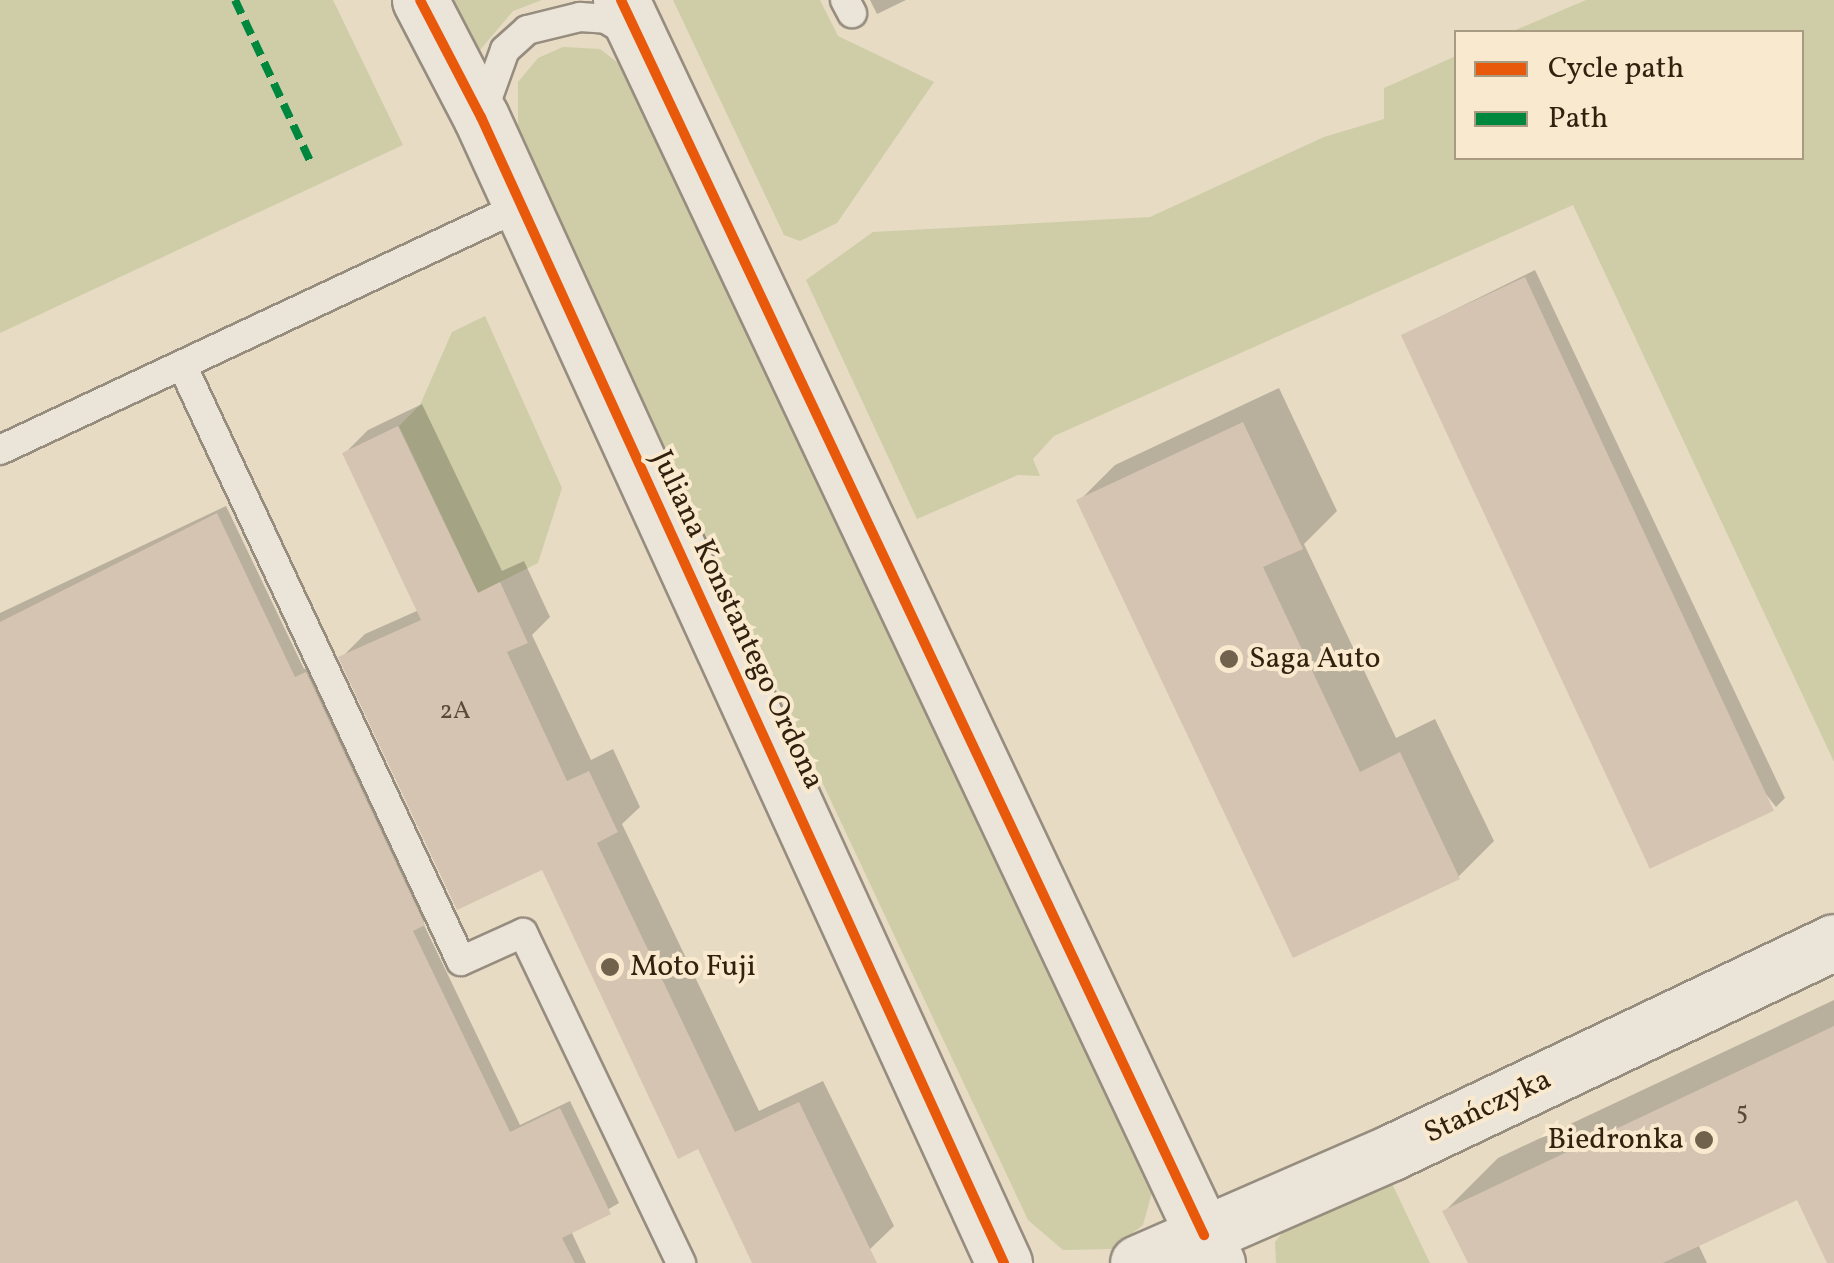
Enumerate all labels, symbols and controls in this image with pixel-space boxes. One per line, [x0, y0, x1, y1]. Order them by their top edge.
legend [1454, 30, 1804, 160]
text: Cycle path [1548, 48, 1684, 90]
text: Path [1548, 98, 1608, 140]
street label: Juliana Konstantego Ordona [643, 445, 831, 795]
place label: Saga Auto [1249, 641, 1380, 677]
marker: Saga Auto [1218, 648, 1240, 670]
house number: 2A [439, 697, 471, 727]
place label: Moto Fuji [630, 949, 756, 985]
marker: Moto Fuji [599, 956, 621, 978]
street label: Stańczyka [1419, 1062, 1557, 1152]
house number: 5 [1736, 1098, 1748, 1128]
place label: Biedronka [1547, 1122, 1684, 1158]
marker: Biedronka [1693, 1129, 1715, 1151]

